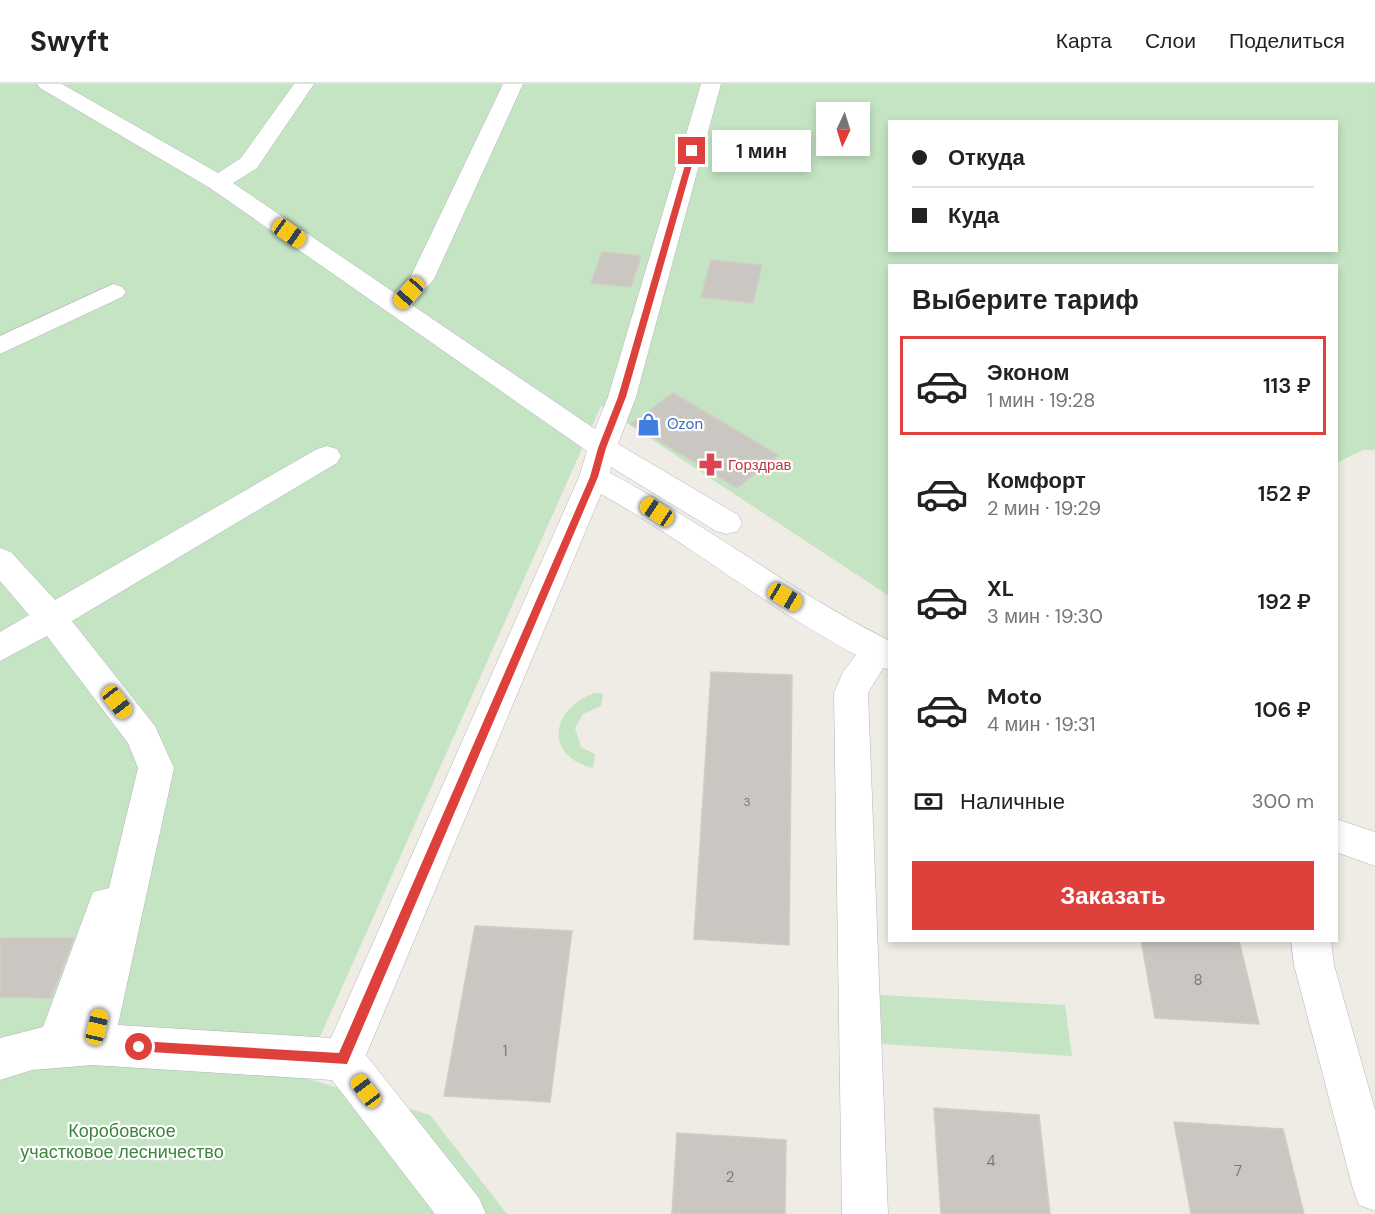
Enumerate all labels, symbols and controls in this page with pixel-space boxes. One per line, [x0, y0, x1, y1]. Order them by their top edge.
text: Swyft [30, 23, 109, 60]
text: Карта [1056, 27, 1112, 55]
text: Слои [1145, 27, 1196, 55]
text: Поделиться [1229, 27, 1345, 55]
north arrow [816, 102, 870, 156]
map controls [816, 102, 870, 156]
callout: 1 мин [713, 130, 812, 172]
route end [678, 137, 705, 164]
text: 1 мин [736, 138, 787, 164]
text: Откуда [948, 143, 1025, 172]
text: Куда [948, 201, 999, 230]
car [269, 215, 309, 251]
car [390, 274, 428, 312]
text: Выберите тариф [912, 282, 1139, 317]
text: Эконом [987, 358, 1070, 387]
icon: car [915, 359, 969, 413]
text: 113 ₽ [1263, 371, 1311, 400]
text: 1 мин · 19:28 [987, 387, 1095, 413]
shop icon: Ozon [636, 411, 662, 437]
place label: Ozon [667, 414, 703, 434]
pharmacy icon: Горздрав [697, 452, 723, 478]
place label: Горздрав [728, 455, 792, 475]
text: Комфорт [987, 466, 1086, 495]
icon: car [915, 467, 969, 521]
text: 152 ₽ [1258, 479, 1311, 508]
car [637, 494, 677, 530]
text: 2 мин · 19:29 [987, 495, 1101, 521]
text: XL [987, 574, 1014, 603]
icon: car [915, 575, 969, 629]
car [765, 580, 805, 614]
text: 192 ₽ [1257, 587, 1311, 616]
text: 3 мин · 19:30 [987, 603, 1103, 629]
car [99, 682, 135, 722]
text: Moto [987, 682, 1042, 711]
icon: car [915, 683, 969, 737]
text: 106 ₽ [1255, 695, 1311, 724]
text: 4 мин · 19:31 [987, 711, 1096, 737]
icon: cash [912, 785, 945, 818]
text: Наличные [960, 787, 1065, 816]
text: 300 m [1252, 788, 1314, 814]
house number: 3 [743, 794, 751, 810]
button: Заказать [912, 861, 1314, 930]
house number: 8 [1193, 970, 1203, 990]
car [84, 1007, 110, 1047]
route start [125, 1033, 152, 1060]
house number: 1 [503, 1041, 507, 1061]
car [348, 1071, 384, 1111]
park label: Коробовское участковое лесничество [20, 1119, 224, 1164]
house number: 4 [986, 1151, 996, 1171]
house number: 7 [1234, 1161, 1242, 1181]
house number: 2 [726, 1167, 734, 1187]

